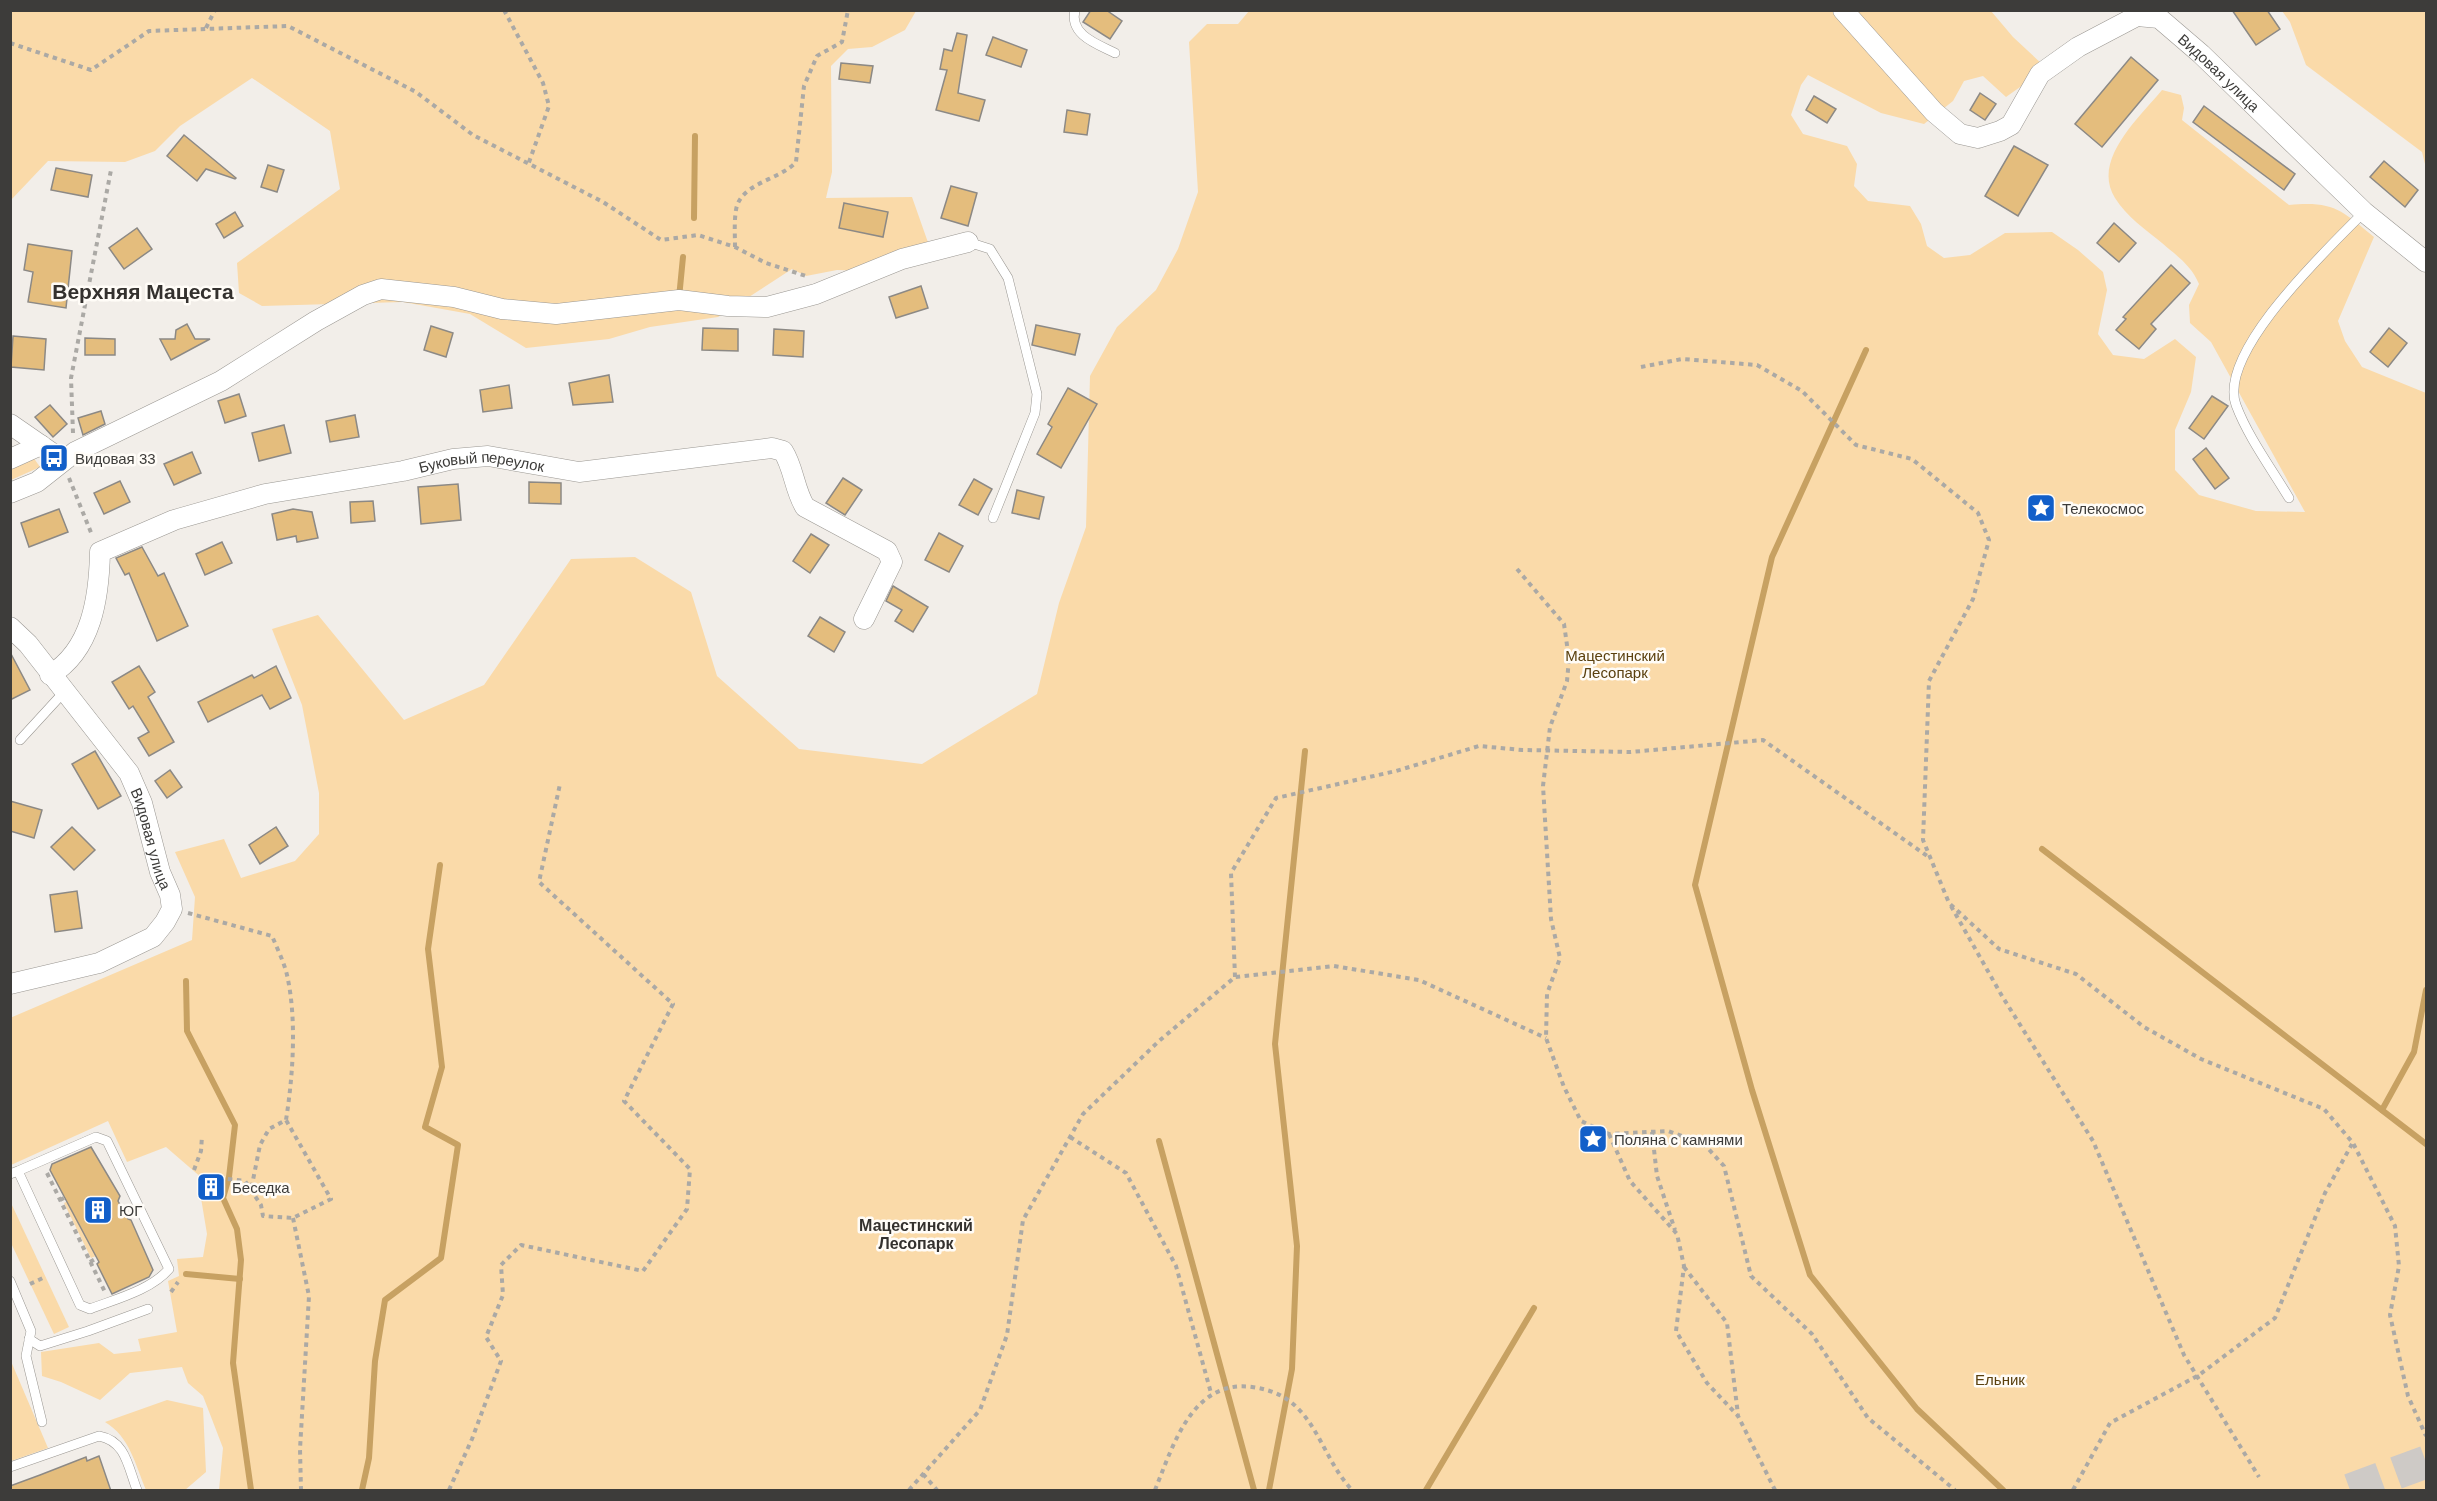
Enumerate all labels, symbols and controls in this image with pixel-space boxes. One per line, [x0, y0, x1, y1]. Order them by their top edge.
street label: Видовая улица [2175, 30, 2264, 115]
district label: Верхняя Мацеста [52, 280, 234, 303]
bus stop icon: Видовая 33 [38, 442, 70, 474]
street label: Буковый переулок [417, 447, 546, 475]
place label: Видовая 33 [75, 450, 156, 467]
place icon: Телекосмос [2025, 492, 2057, 524]
place label: Телекосмос [2062, 500, 2144, 517]
park label: Мацестинский Лесопарк [1565, 647, 1665, 681]
street label: Видовая улица [128, 785, 175, 893]
place icon: Поляна с камнями [1577, 1123, 1609, 1155]
place label: Поляна с камнями [1614, 1131, 1743, 1148]
building icon: Беседка [195, 1171, 227, 1203]
place label: Беседка [232, 1179, 290, 1196]
building icon: ЮГ [82, 1194, 114, 1226]
place label: ЮГ [119, 1202, 142, 1219]
district label: Мацестинский Лесопарк [859, 1217, 973, 1252]
park label: Ельник [1975, 1371, 2025, 1388]

